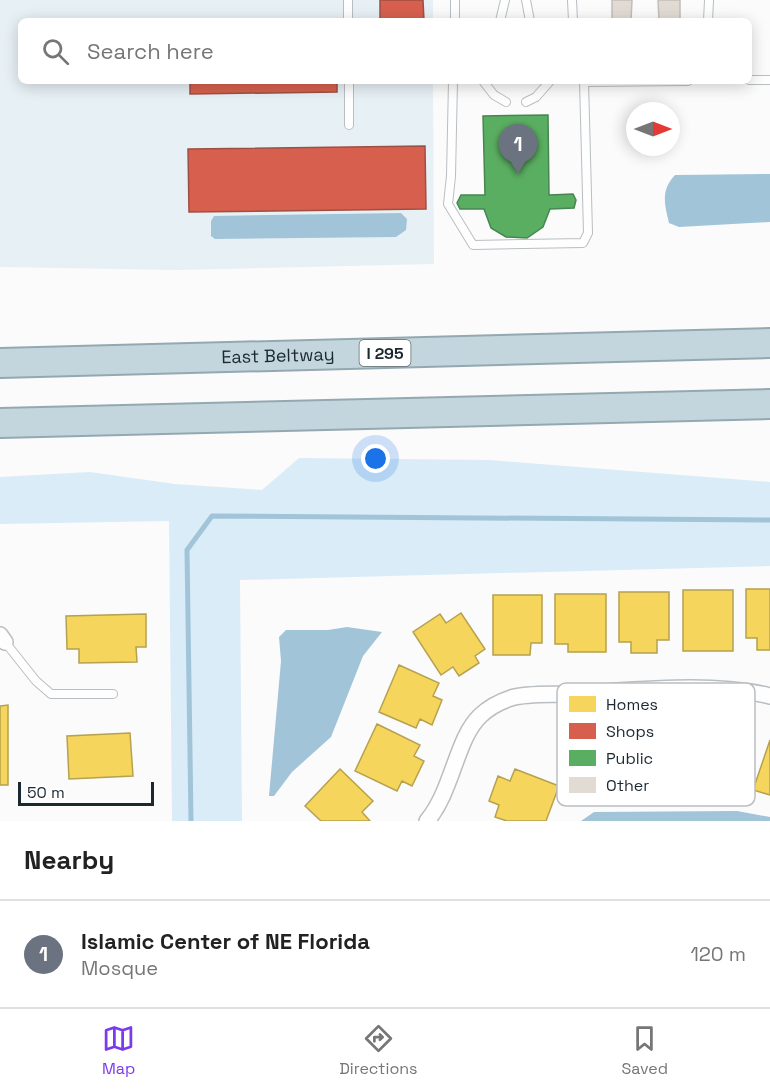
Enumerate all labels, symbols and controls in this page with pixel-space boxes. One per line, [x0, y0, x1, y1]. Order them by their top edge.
search box [18, 18, 752, 84]
icon: search [39, 35, 72, 68]
text: Search here [87, 37, 214, 65]
north arrow [626, 102, 680, 156]
pin: 1 [498, 124, 538, 174]
road number: I 295 [360, 340, 410, 366]
street label: East Beltway [221, 342, 335, 368]
your location [361, 444, 390, 473]
legend [557, 683, 755, 806]
text: Homes [606, 694, 658, 715]
text: Shops [606, 721, 654, 742]
text: Public [606, 748, 653, 769]
text: Other [606, 775, 649, 796]
scale bar [18, 779, 154, 806]
text: 50 m [27, 782, 65, 803]
text: Nearby [24, 843, 114, 877]
text: Islamic Center of NE Florida [81, 927, 370, 955]
text: 1 [39, 941, 48, 967]
text: 120 m [690, 941, 746, 967]
text: Mosque [81, 955, 158, 981]
tab: Map [102, 1022, 135, 1079]
tab: Directions [339, 1022, 418, 1079]
tab: Saved [621, 1022, 668, 1079]

